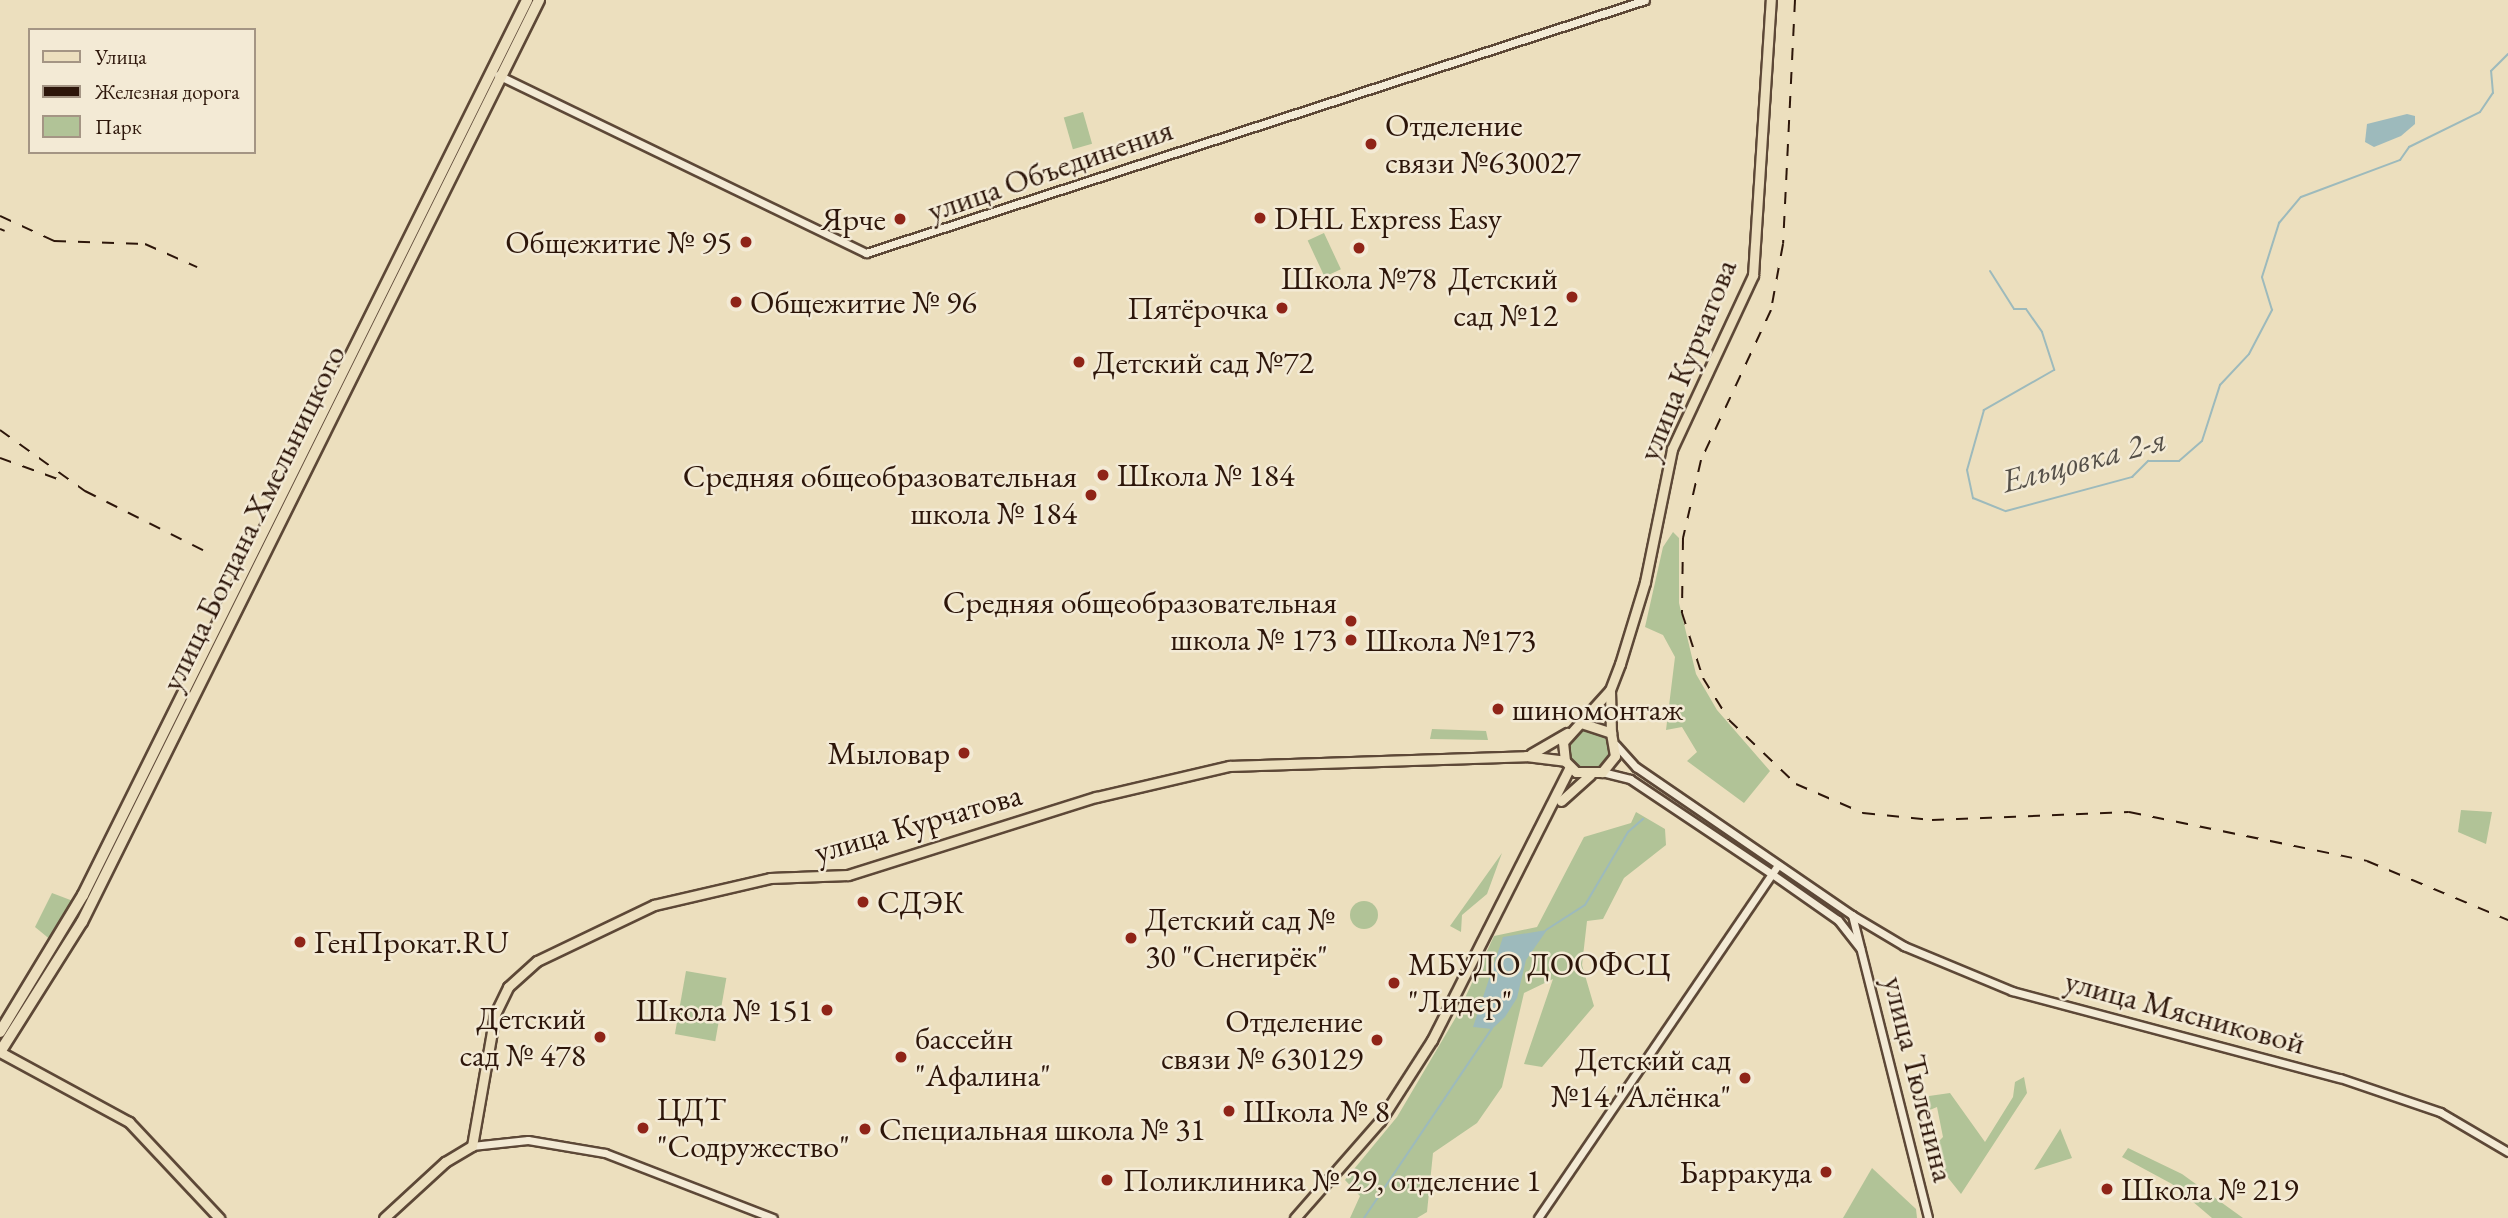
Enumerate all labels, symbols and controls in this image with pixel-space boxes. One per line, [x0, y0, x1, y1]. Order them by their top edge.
legend [28, 28, 256, 154]
text: Улица [95, 43, 147, 70]
text: Железная дорога [95, 78, 240, 105]
place label: Отделение связи №630027 [1385, 107, 1581, 182]
street label: улица Объединения [922, 110, 1178, 230]
text: Парк [95, 113, 142, 140]
marker: Отделение связи №630027 [1363, 136, 1379, 152]
place label: DHL Express Easy [1274, 199, 1502, 237]
place label: Ярче [821, 200, 886, 238]
marker: DHL Express Easy [1252, 210, 1268, 226]
marker: Ярче [892, 211, 908, 227]
place label: Общежитие № 95 [505, 223, 732, 261]
marker: Общежитие № 95 [738, 234, 754, 250]
marker: Школа №78 [1351, 240, 1367, 256]
street label: улица Курчатова [1629, 254, 1745, 466]
place label: Школа №78 [1281, 259, 1437, 297]
place label: Детский сад №12 [1448, 260, 1558, 335]
place label: Общежитие № 96 [750, 283, 977, 321]
place label: Пятёрочка [1127, 289, 1268, 327]
marker: Детский сад №12 [1564, 289, 1580, 305]
marker: Общежитие № 96 [728, 294, 744, 310]
marker: Пятёрочка [1274, 300, 1290, 316]
street label: улица Богдана Хмельницкого [152, 339, 354, 697]
place label: Детский сад №72 [1093, 343, 1314, 381]
marker: Детский сад №72 [1071, 354, 1087, 370]
water label: Ельцовка 2-я [1997, 419, 2171, 501]
place label: Школа № 184 [1117, 456, 1295, 494]
place label: Средняя общеобразовательная школа № 184 [683, 458, 1077, 533]
marker: Школа № 184 [1095, 467, 1111, 483]
marker: Средняя общеобразовательная школа № 184 [1083, 487, 1099, 503]
place label: Средняя общеобразовательная школа № 173 [943, 584, 1337, 659]
marker: Средняя общеобразовательная школа № 173 [1343, 613, 1359, 629]
place label: Школа №173 [1365, 621, 1536, 659]
marker: Школа №173 [1343, 632, 1359, 648]
place label: шиномонтаж [1512, 690, 1684, 728]
marker: шиномонтаж [1490, 701, 1506, 717]
place label: Мыловар [827, 734, 950, 772]
marker: Мыловар [956, 745, 972, 761]
street label: улица Курчатова [810, 775, 1026, 871]
place label: СДЭК [877, 883, 964, 921]
marker: СДЭК [855, 894, 871, 910]
place label: Детский сад № 30 "Снегирёк" [1145, 901, 1335, 976]
place label: ГенПрокат.RU [314, 923, 509, 961]
marker: Детский сад № 30 "Снегирёк" [1123, 930, 1139, 946]
marker: ГенПрокат.RU [292, 934, 308, 950]
place label: МБУДО ДООФСЦ "Лидер" [1408, 946, 1671, 1021]
street label: улица Мясниковой [2061, 961, 2309, 1063]
street label: улица Тюленина [1875, 972, 1963, 1186]
marker: МБУДО ДООФСЦ "Лидер" [1386, 975, 1402, 991]
place label: Школа № 151 [635, 991, 813, 1029]
place label: Детский сад № 478 [460, 1000, 586, 1075]
marker: Школа № 151 [819, 1002, 835, 1018]
place label: Отделение связи № 630129 [1161, 1003, 1363, 1078]
place label: бассейн "Афалина" [915, 1020, 1051, 1095]
marker: Детский сад № 478 [592, 1029, 608, 1045]
marker: Отделение связи № 630129 [1369, 1032, 1385, 1048]
place label: Детский сад №14 "Алёнка" [1551, 1041, 1731, 1116]
marker: бассейн "Афалина" [893, 1049, 909, 1065]
marker: Детский сад №14 "Алёнка" [1737, 1070, 1753, 1086]
place label: ЦДТ "Содружество" [657, 1091, 850, 1166]
place label: Школа № 8 [1243, 1092, 1390, 1130]
marker: Школа № 8 [1221, 1103, 1237, 1119]
place label: Специальная школа № 31 [879, 1110, 1206, 1148]
marker: ЦДТ "Содружество" [635, 1120, 651, 1136]
marker: Специальная школа № 31 [857, 1121, 873, 1137]
place label: Барракуда [1679, 1153, 1812, 1191]
place label: Поликлиника № 29, отделение 1 [1123, 1161, 1541, 1199]
marker: Барракуда [1818, 1164, 1834, 1180]
marker: Поликлиника № 29, отделение 1 [1097, 1170, 1117, 1190]
place label: Школа № 219 [2121, 1170, 2299, 1208]
marker: Школа № 219 [2099, 1181, 2115, 1197]

